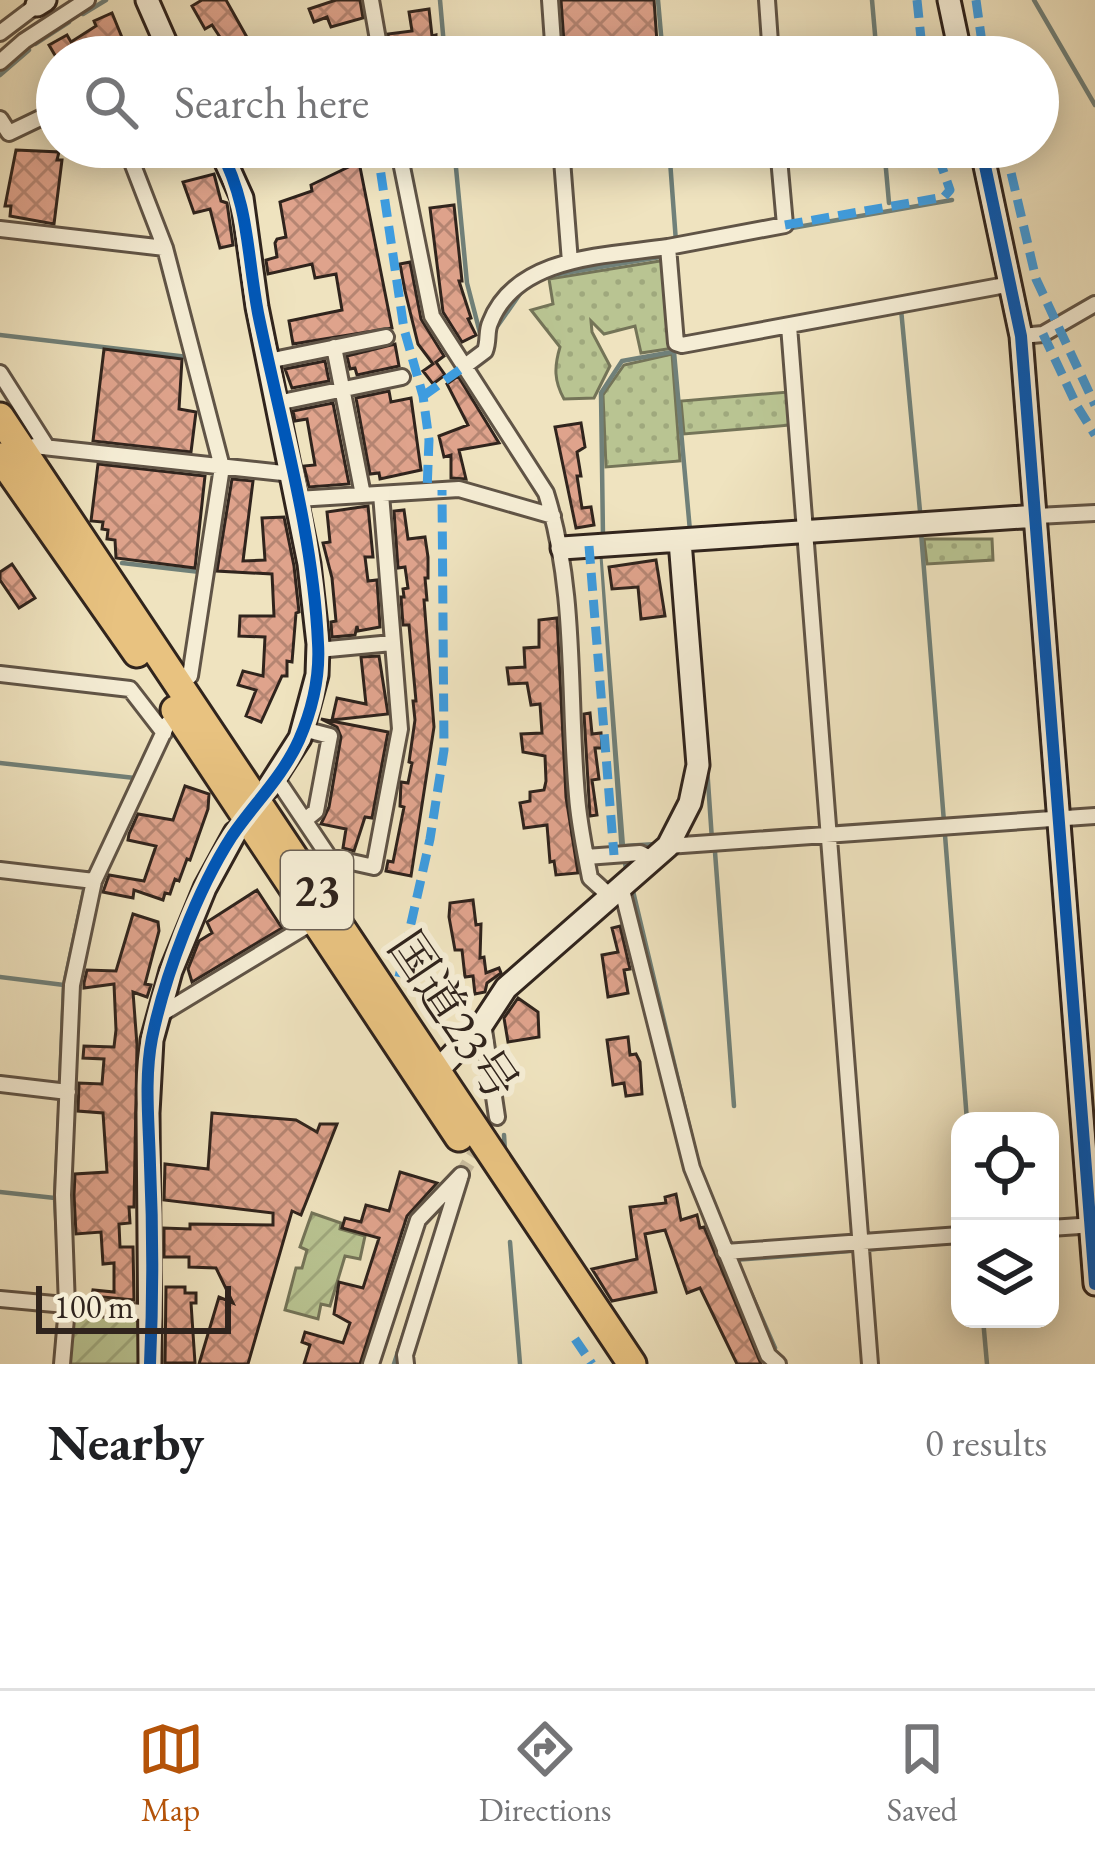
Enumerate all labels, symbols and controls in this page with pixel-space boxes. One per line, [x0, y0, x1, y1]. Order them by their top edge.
search box [36, 36, 1059, 168]
icon: search [78, 69, 144, 135]
text: Search here [174, 73, 369, 131]
road number: 23 [281, 851, 353, 929]
street label: 国道23号 [375, 919, 533, 1111]
map controls [951, 1112, 1059, 1328]
button: locate [951, 1112, 1059, 1220]
button: layers [951, 1220, 1059, 1328]
scale bar [36, 1280, 231, 1333]
text: 100 m [54, 1285, 134, 1328]
text: Nearby [48, 1409, 204, 1475]
text: 0 results [925, 1417, 1047, 1468]
tab: Map [138, 1716, 204, 1831]
tab: Directions [479, 1716, 612, 1831]
tab: Saved [887, 1716, 957, 1831]

